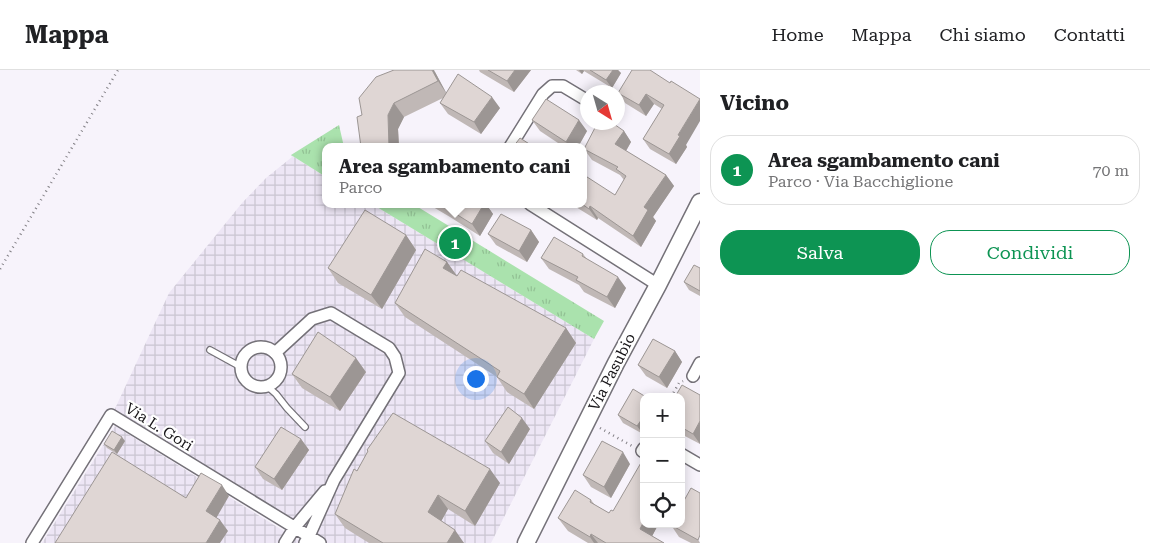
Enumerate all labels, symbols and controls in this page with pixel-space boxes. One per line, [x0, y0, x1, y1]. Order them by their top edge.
text: Mappa [25, 21, 109, 49]
text: Home [771, 24, 824, 45]
text: Mappa [852, 24, 911, 45]
text: Chi siamo [939, 24, 1026, 45]
text: Contatti [1054, 24, 1125, 45]
north arrow [580, 85, 625, 130]
text: Vicino [720, 91, 789, 115]
popup [322, 143, 587, 208]
text: Area sgambamento cani [768, 149, 1000, 172]
text: Area sgambamento cani [339, 155, 570, 178]
text: 1 [733, 161, 741, 180]
text: 70 m [1092, 161, 1129, 180]
text: Parco · Via Bacchiglione [768, 172, 953, 191]
text: Parco [339, 178, 382, 197]
pin: 1 [439, 224, 471, 262]
button: Salva [720, 230, 920, 275]
button: Condividi [930, 230, 1130, 275]
street label: Via Pasubio [585, 330, 639, 414]
your location [463, 366, 489, 392]
map controls [640, 393, 685, 528]
button: + [640, 393, 685, 438]
street label: Via L. Gori [122, 399, 196, 455]
button: − [640, 438, 685, 483]
button: locate [640, 483, 685, 528]

